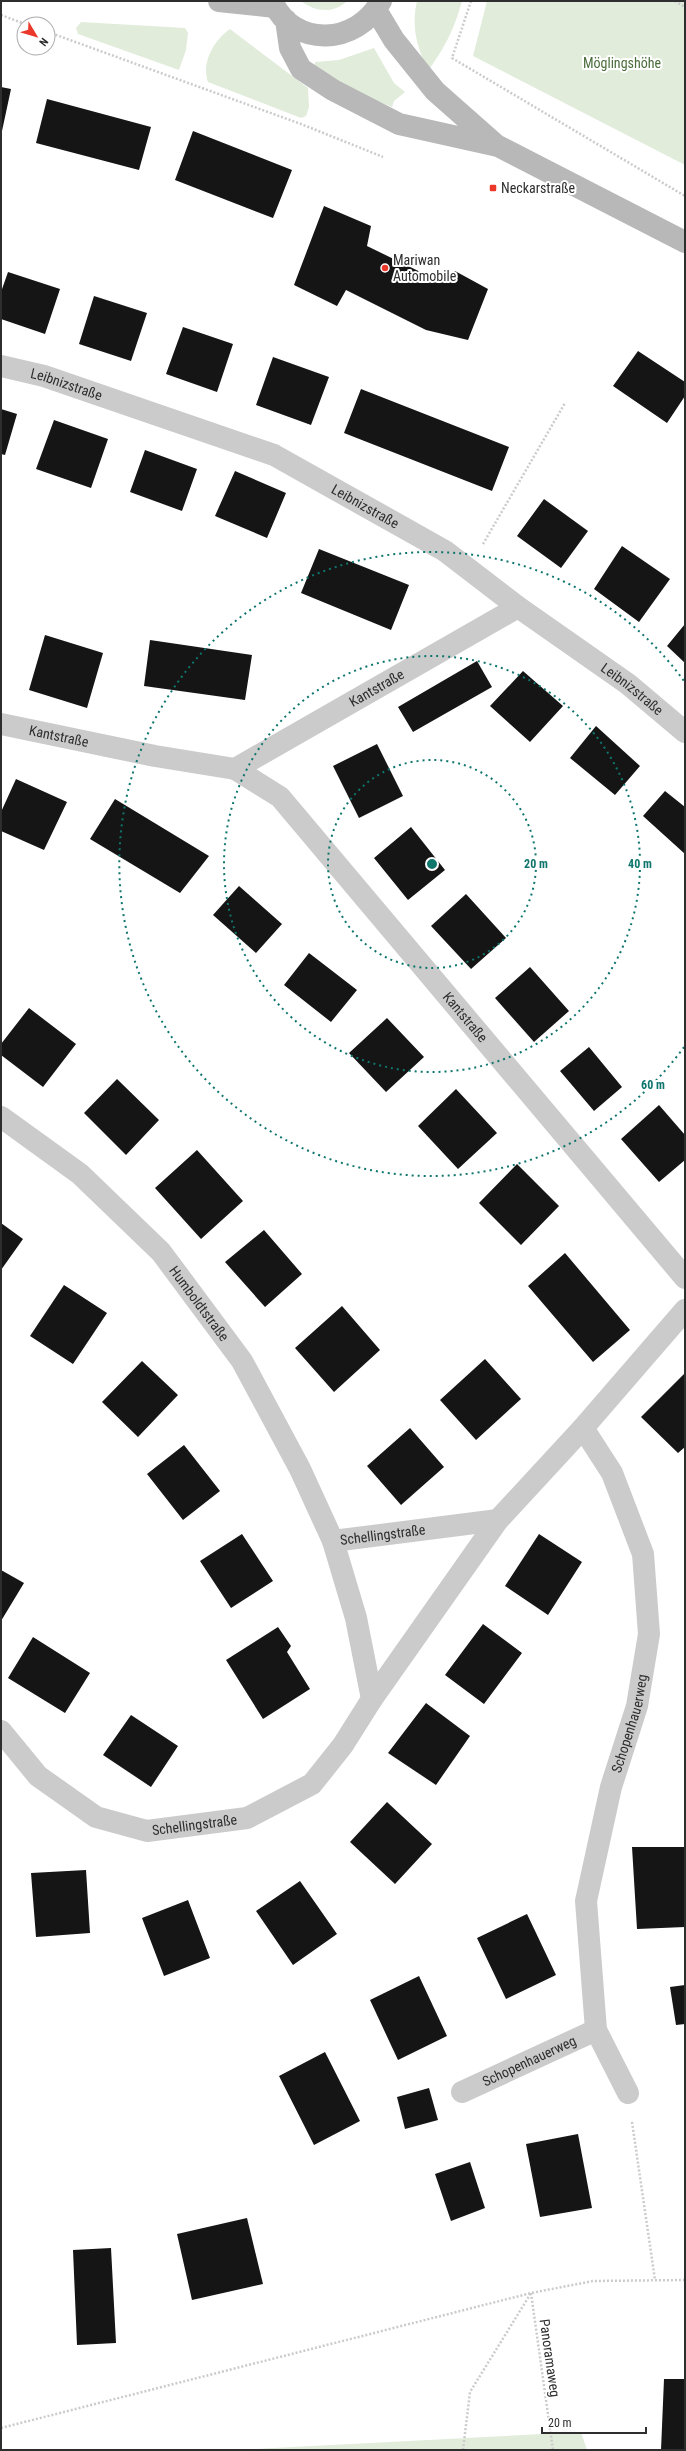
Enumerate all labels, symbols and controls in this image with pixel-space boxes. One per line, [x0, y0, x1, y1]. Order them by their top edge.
north arrow [16, 16, 56, 56]
text: N [36, 35, 51, 49]
park label: Möglingshöhe [583, 55, 661, 71]
place label: Neckarstraße [501, 180, 576, 196]
marker: Neckarstraße [488, 183, 498, 193]
place label: Mariwan Automobile [393, 252, 457, 284]
marker: Mariwan Automobile [380, 263, 390, 273]
street label: Leibnizstraße [29, 365, 105, 404]
street label: Leibnizstraße [329, 481, 402, 532]
street label: Leibnizstraße [598, 660, 667, 718]
street label: Kantstraße [346, 666, 407, 710]
street label: Kantstraße [28, 722, 90, 750]
centre of rings [425, 857, 439, 871]
text: 20 m [524, 857, 548, 871]
text: 40 m [628, 857, 652, 871]
street label: Kantstraße [440, 989, 491, 1046]
text: 60 m [641, 1078, 665, 1092]
street label: Humboldtstraße [166, 1263, 233, 1344]
street label: Schellingstraße [339, 1521, 427, 1548]
street label: Schopenhauerweg [608, 1673, 650, 1775]
street label: Schellingstraße [151, 1811, 238, 1838]
street label: Schopenhauerweg [480, 2032, 579, 2090]
street label: Panoramaweg [537, 2318, 563, 2398]
scale bar [542, 2409, 646, 2435]
text: 20 m [548, 2416, 572, 2430]

